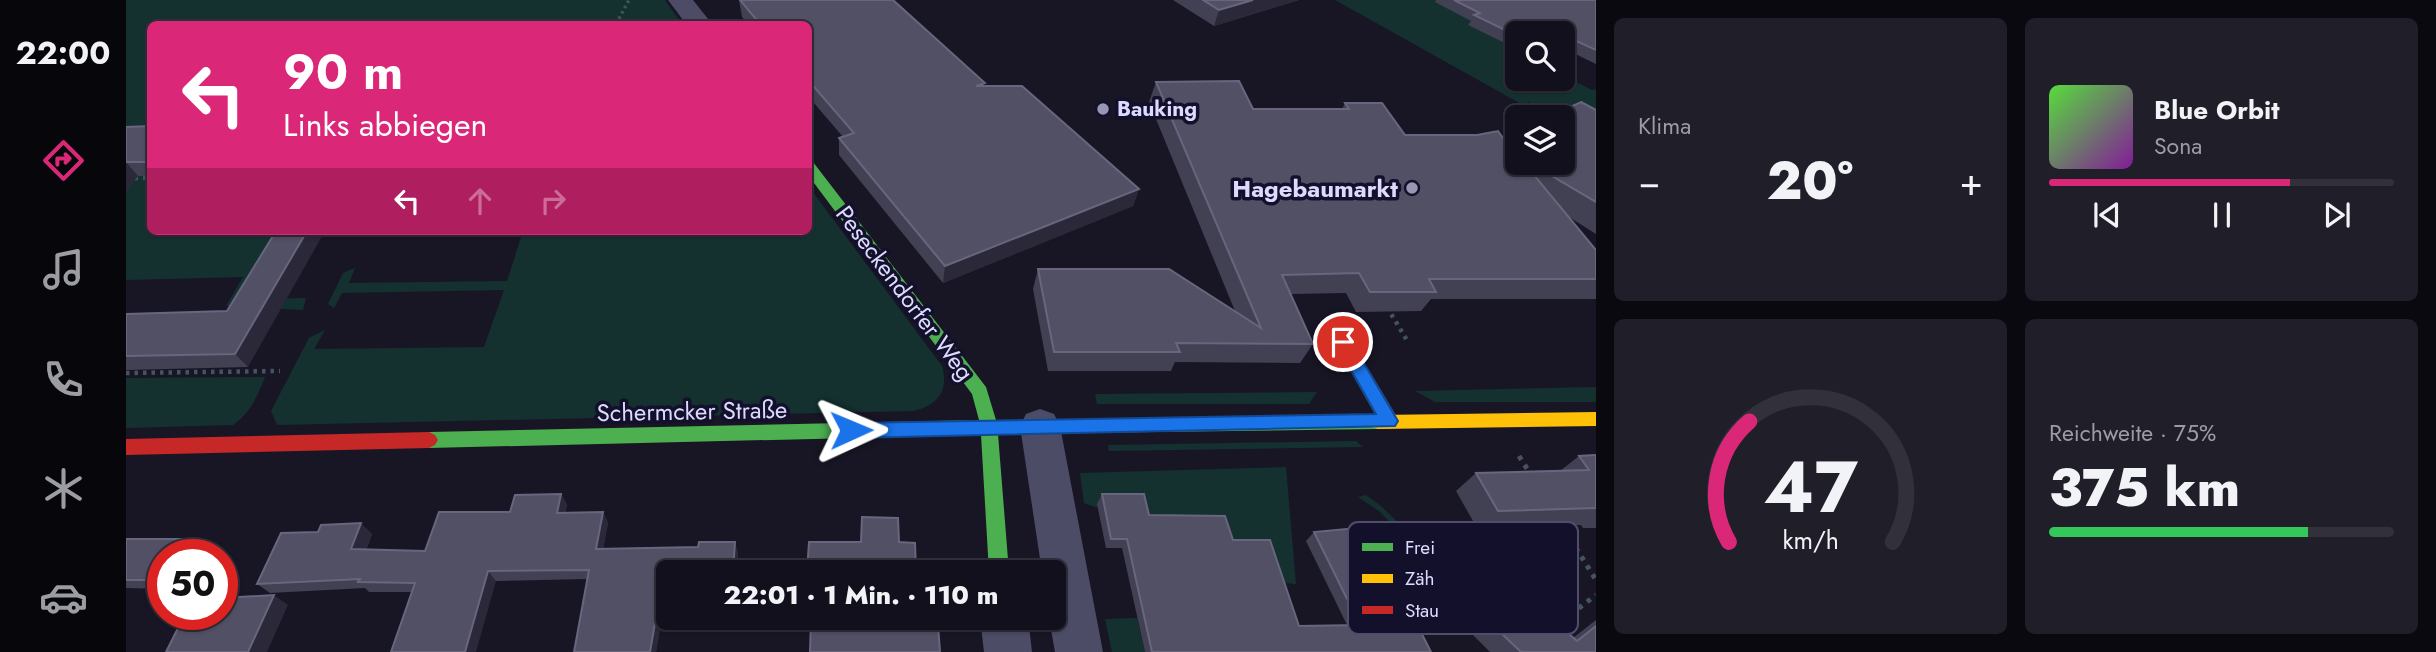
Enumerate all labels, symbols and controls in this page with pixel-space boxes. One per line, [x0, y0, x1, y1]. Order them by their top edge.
map controls [1505, 21, 1575, 175]
button: search [1505, 21, 1575, 91]
text: 22:00 [16, 30, 110, 76]
text: 90 m [283, 37, 403, 107]
icon: left [168, 49, 259, 140]
text: Blue Orbit [2154, 91, 2279, 129]
place label: Bauking [1117, 94, 1197, 124]
marker: Bauking [1095, 101, 1111, 117]
text: Links abbiegen [283, 102, 487, 148]
button: layers [1505, 105, 1575, 175]
text: Klima [1638, 109, 1691, 143]
text: Sona [2154, 129, 2202, 163]
icon: directions [39, 136, 88, 185]
text: 20° [1767, 143, 1853, 219]
text: − [1638, 154, 1660, 209]
text: + [1960, 154, 1983, 209]
place label: Hagebaumarkt [1232, 171, 1398, 206]
marker: Hagebaumarkt [1404, 180, 1420, 196]
icon: left [388, 182, 426, 220]
icon: ahead [461, 182, 499, 220]
icon: right [534, 182, 572, 220]
icon: previous [2088, 196, 2126, 234]
icon: pause [2203, 196, 2241, 234]
icon: next [2318, 196, 2356, 234]
street label: Peseckendorfer Weg [828, 198, 982, 388]
icon: music [39, 245, 88, 294]
pin [1313, 312, 1373, 372]
icon: arrive [1324, 323, 1362, 361]
icon: phone [39, 355, 88, 404]
street label: Schermcker Straße [596, 392, 788, 430]
position arrow [814, 393, 888, 467]
text: Reichweite · 75% [2049, 416, 2216, 450]
text: 47 [1763, 435, 1858, 540]
text: 375 km [2049, 450, 2240, 526]
icon: climate [39, 464, 88, 513]
legend [1348, 522, 1578, 634]
text: km/h [1782, 522, 1839, 558]
text: Frei [1405, 534, 1435, 561]
speed limit sign: 50 [147, 539, 238, 630]
text: Zäh [1405, 565, 1435, 592]
icon: car [39, 573, 88, 622]
text: 22:01 · 1 Min. · 110 m [724, 576, 998, 614]
text: Stau [1405, 597, 1439, 624]

